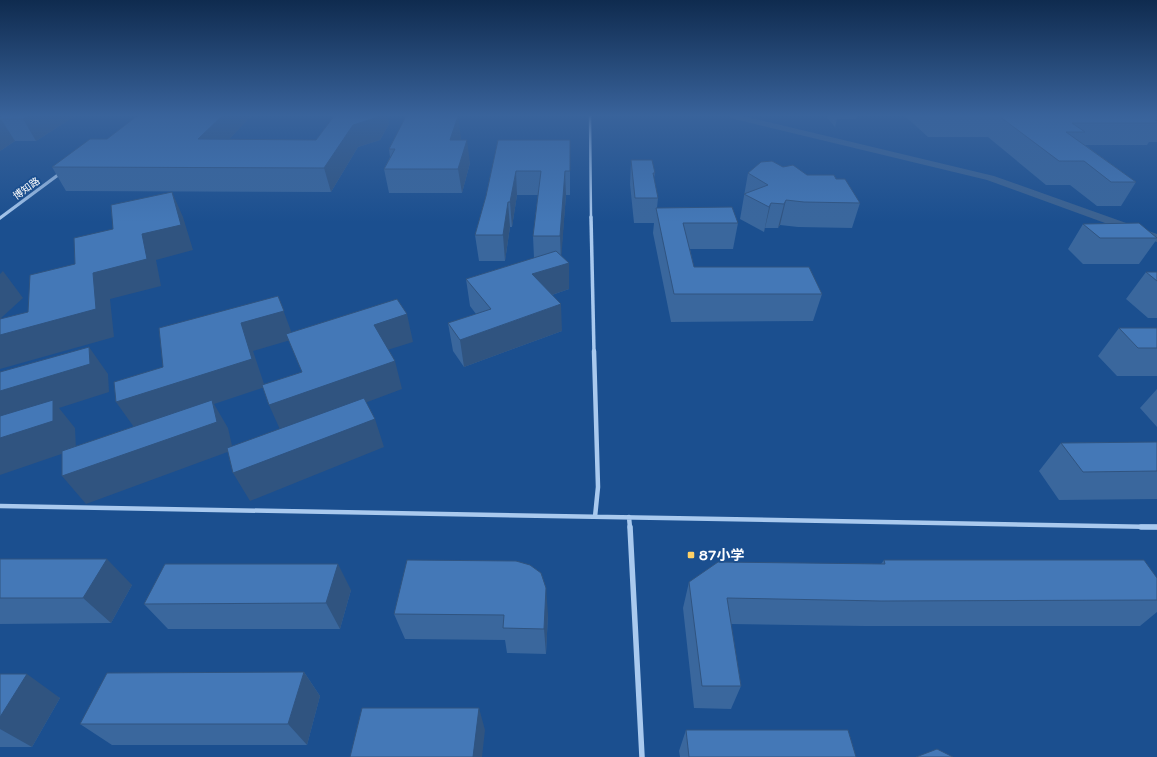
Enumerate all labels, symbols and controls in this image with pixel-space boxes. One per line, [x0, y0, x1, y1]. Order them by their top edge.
street label: 博知路 [11, 175, 42, 202]
place label: 87小学 [699, 547, 745, 564]
marker: 87小学 [686, 550, 696, 560]

